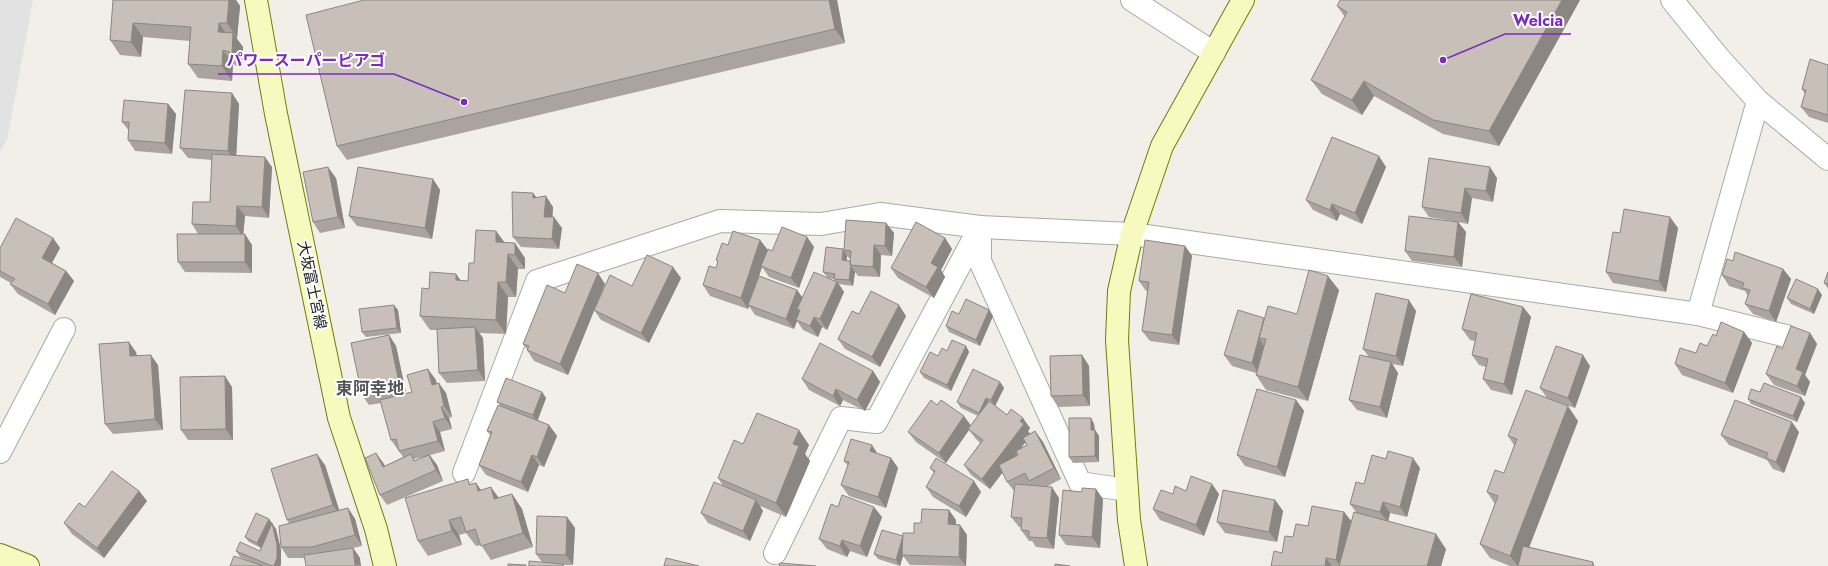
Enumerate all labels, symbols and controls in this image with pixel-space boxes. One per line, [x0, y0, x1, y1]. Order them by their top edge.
callout: Welcia [1505, 6, 1571, 34]
text: Welcia [1513, 9, 1563, 32]
callout: パワースーパーピアゴ [218, 46, 394, 74]
text: パワースーパーピアゴ [226, 49, 386, 72]
street label: 大坂富士宮線 [292, 239, 332, 331]
district label: 東阿幸地 [336, 376, 404, 400]

